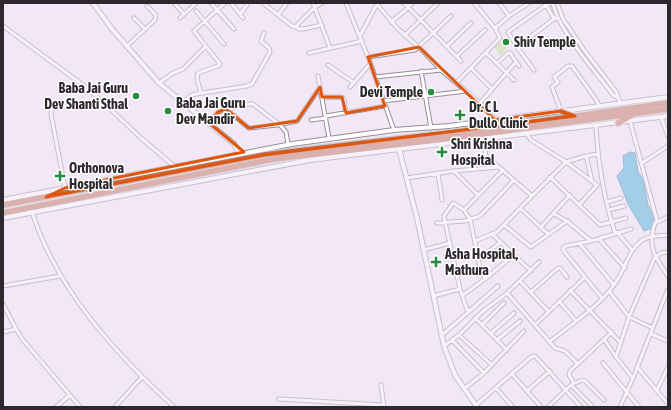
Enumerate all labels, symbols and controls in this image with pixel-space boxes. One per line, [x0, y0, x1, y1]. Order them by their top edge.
place label: Shiv Temple [514, 34, 576, 50]
marker: Shiv Temple [501, 37, 511, 47]
place label: Baba Jai Guru Dev Shanti Sthal [44, 80, 128, 112]
place label: Devi Temple [360, 84, 423, 100]
marker: Devi Temple [426, 87, 436, 97]
marker: Baba Jai Guru Dev Shanti Sthal [131, 91, 141, 101]
place label: Baba Jai Guru Dev Mandir [176, 95, 246, 127]
place label: Dr. C L Dullo Clinic [469, 99, 529, 131]
marker: Baba Jai Guru Dev Mandir [163, 106, 173, 116]
marker: Dr. C L Dullo Clinic [454, 109, 466, 121]
place label: Shri Krishna Hospital [451, 136, 513, 168]
marker: Shri Krishna Hospital [436, 146, 448, 158]
place label: Orthonova Hospital [69, 160, 124, 192]
marker: Orthonova Hospital [54, 170, 66, 182]
place label: Asha Hospital, Mathura [444, 246, 519, 278]
marker: Asha Hospital, Mathura [430, 256, 442, 268]

